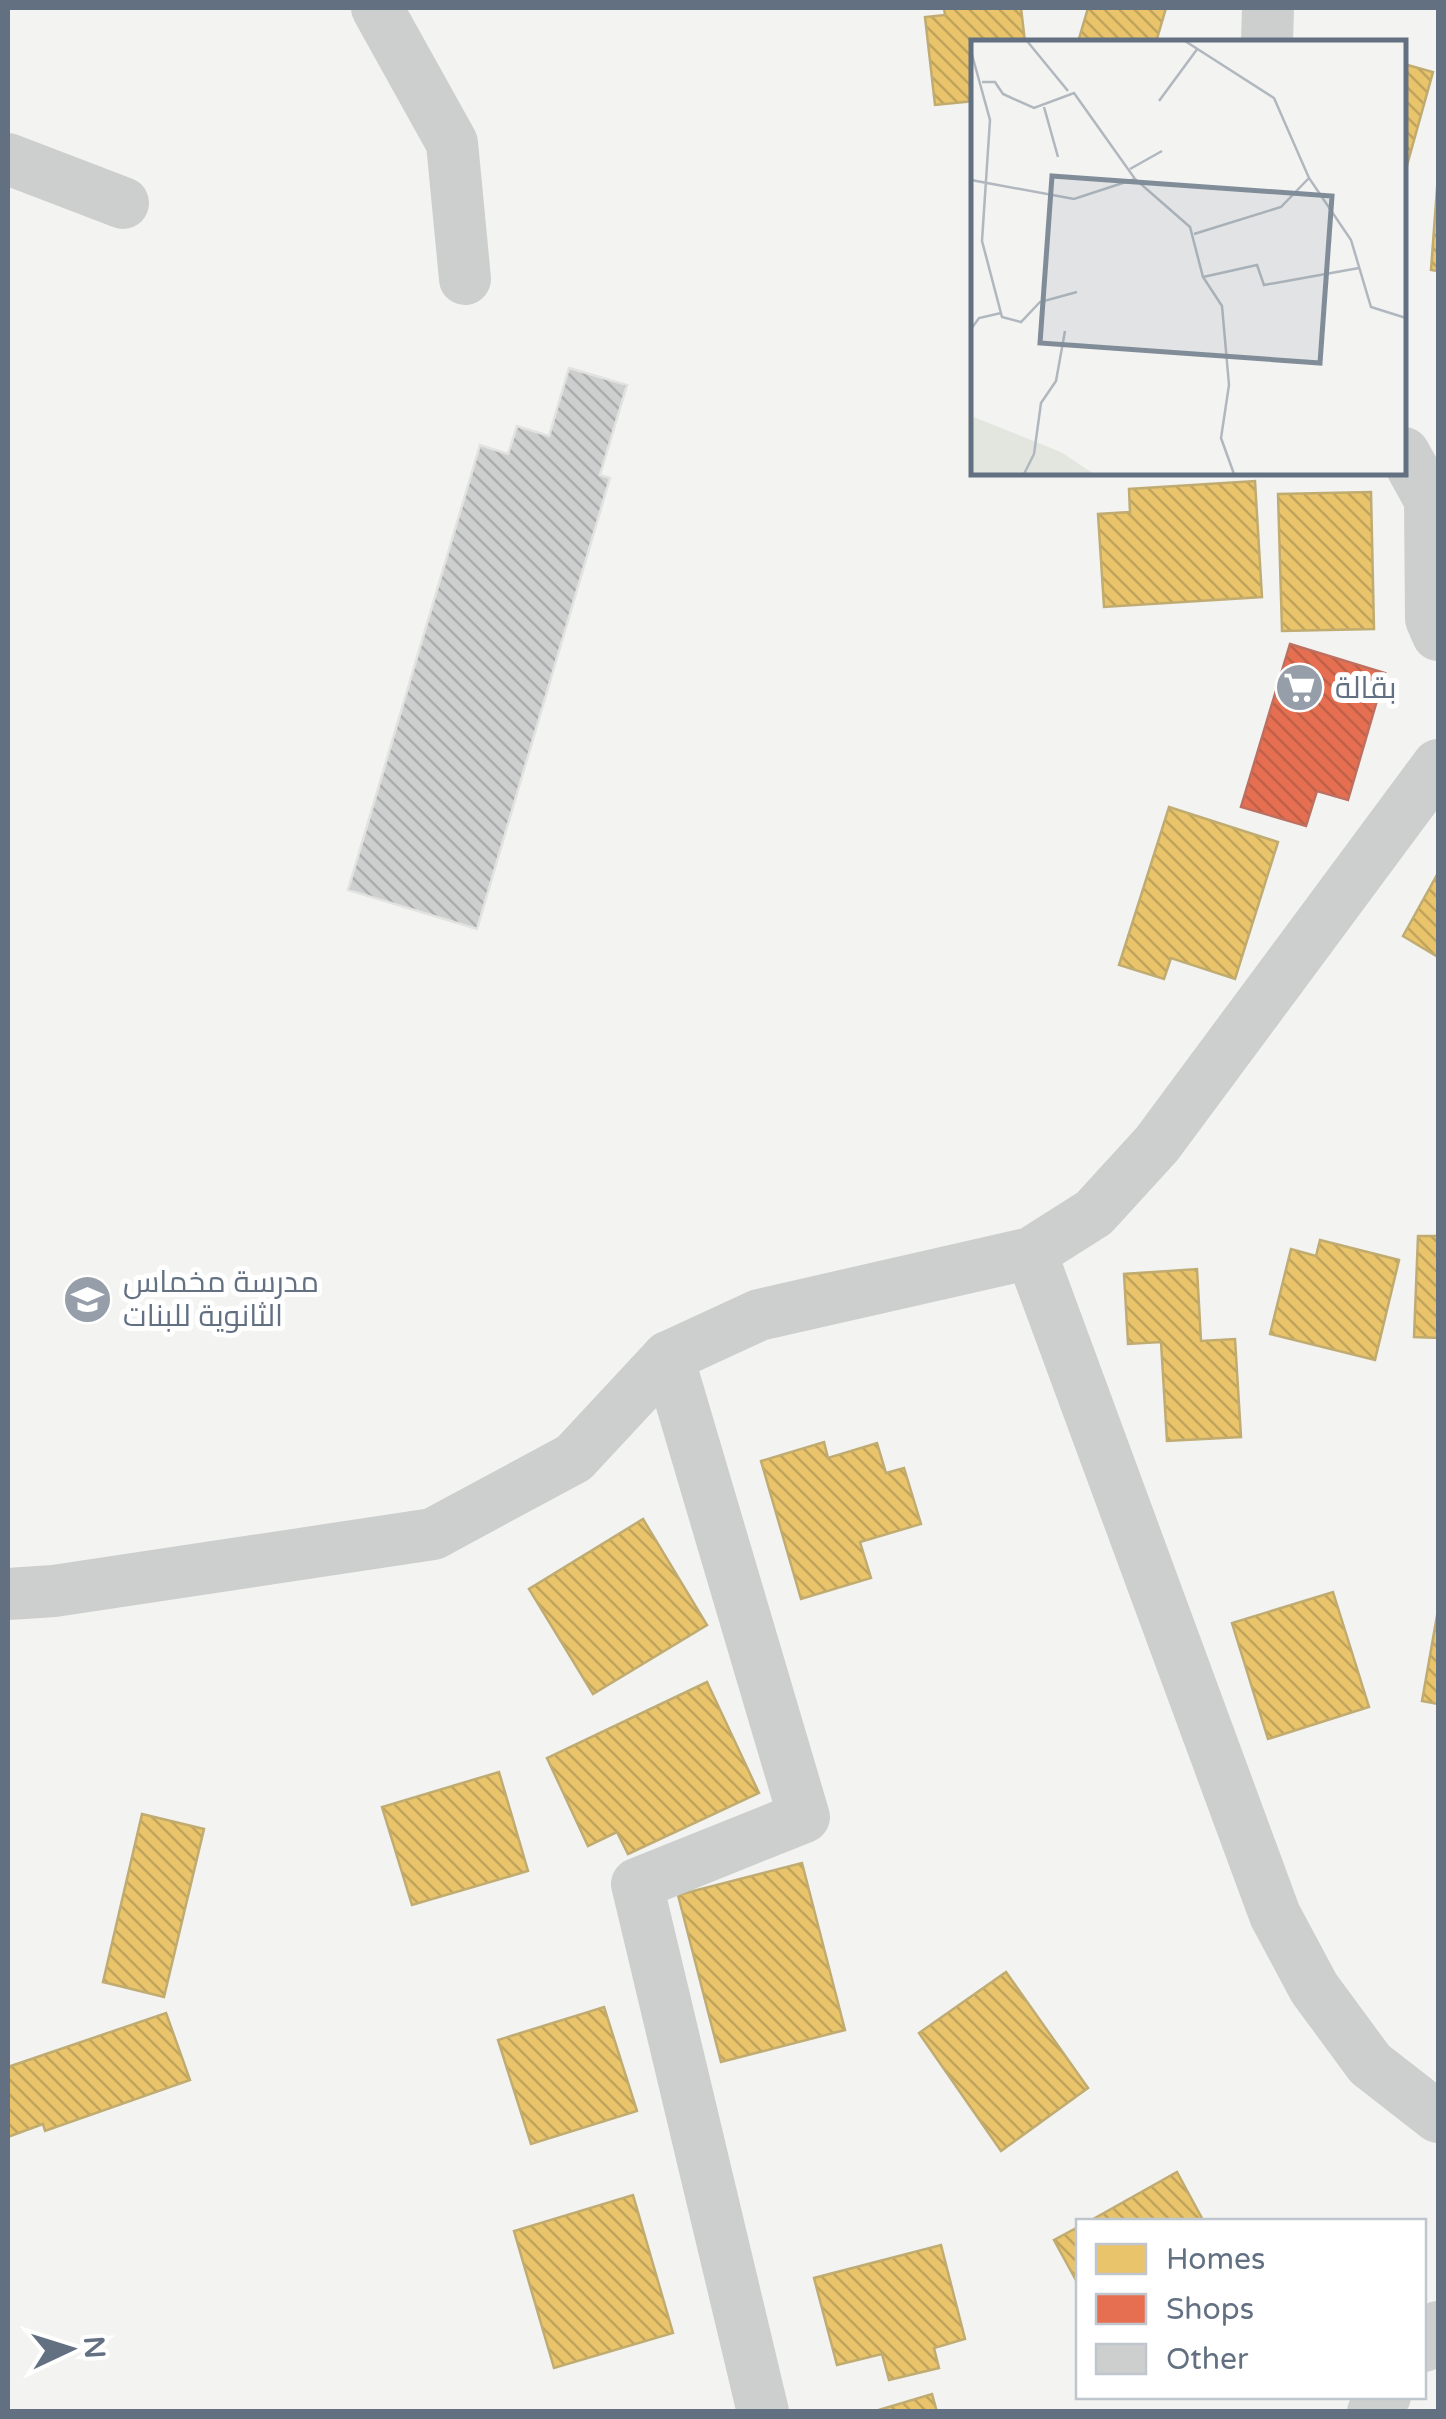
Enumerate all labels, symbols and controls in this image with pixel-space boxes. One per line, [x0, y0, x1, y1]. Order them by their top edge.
inset map [971, 40, 1406, 475]
supermarket icon: بقالة [1274, 662, 1326, 714]
place label: بقالة [1335, 670, 1397, 707]
place label: مدرسة مخماس الثانوية للبنات [123, 1264, 319, 1335]
school or university icon: مدرسة مخماس الثانوية للبنات [62, 1273, 114, 1325]
legend [1076, 2219, 1426, 2399]
text: Homes [1166, 2241, 1265, 2278]
text: Shops [1166, 2291, 1254, 2328]
north arrow [20, 2299, 120, 2399]
text: N [76, 2335, 112, 2360]
text: Other [1166, 2341, 1249, 2378]

